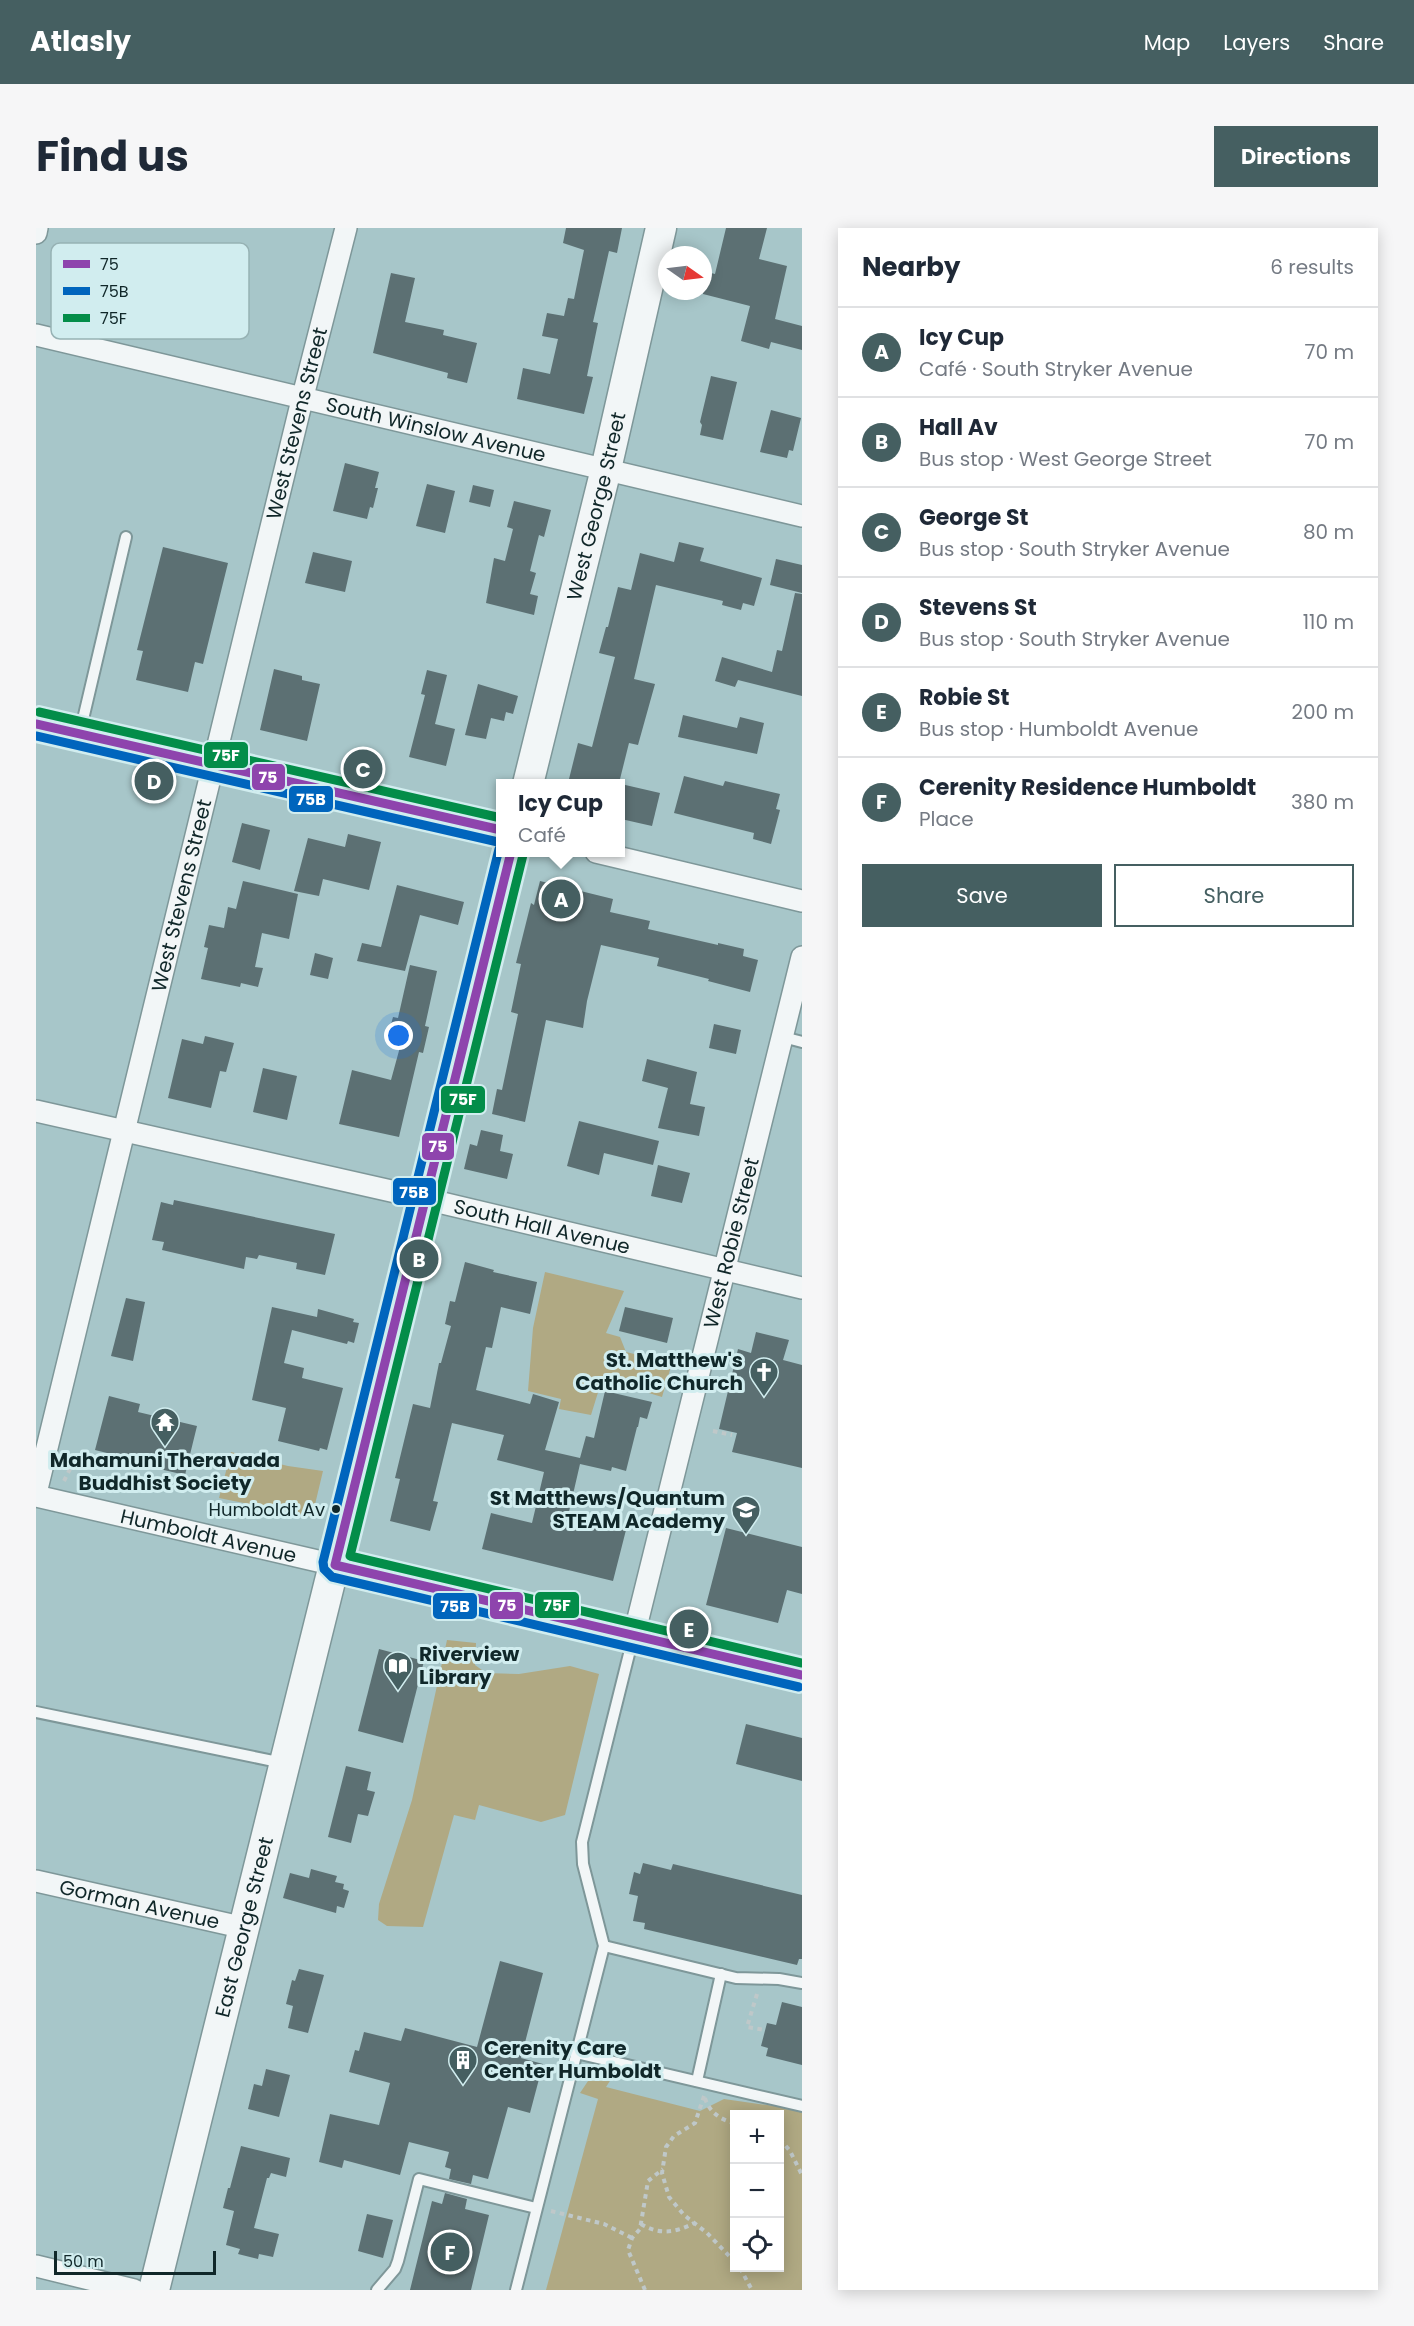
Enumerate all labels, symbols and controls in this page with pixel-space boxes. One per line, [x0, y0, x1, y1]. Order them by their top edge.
text: Atlasly [30, 22, 131, 61]
text: Map [1144, 28, 1190, 57]
text: Layers [1223, 28, 1290, 57]
text: Share [1323, 28, 1384, 57]
button: Directions [1214, 126, 1378, 187]
text: Find us [36, 127, 189, 186]
legend [51, 243, 249, 339]
north arrow [658, 246, 712, 300]
text: Nearby [862, 249, 960, 285]
text: 75 [100, 253, 119, 276]
text: 6 results [1270, 253, 1354, 281]
text: 75B [100, 280, 129, 303]
text: 75F [100, 307, 127, 330]
text: Icy Cup [919, 322, 1004, 353]
street label: West Stevens Street [259, 324, 334, 522]
text: A [874, 338, 889, 366]
text: 70 m [1305, 338, 1354, 366]
text: Café · South Stryker Avenue [919, 355, 1193, 383]
street label: South Winslow Avenue [323, 390, 549, 469]
street label: West George Street [560, 409, 633, 603]
text: Hall Av [919, 412, 998, 443]
text: B [875, 428, 888, 456]
text: 70 m [1305, 428, 1354, 456]
text: Bus stop · West George Street [919, 445, 1212, 473]
text: George St [919, 502, 1028, 533]
text: C [874, 518, 889, 546]
text: 80 m [1303, 518, 1354, 546]
text: Bus stop · South Stryker Avenue [919, 535, 1230, 563]
text: Stevens St [919, 592, 1037, 623]
text: D [874, 608, 889, 636]
text: 110 m [1303, 608, 1354, 636]
text: Bus stop · South Stryker Avenue [919, 625, 1230, 653]
text: Robie St [919, 682, 1009, 713]
text: E [876, 698, 887, 726]
text: 200 m [1291, 698, 1354, 726]
text: Bus stop · Humboldt Avenue [919, 715, 1199, 743]
line badge: 75F [203, 741, 249, 769]
text: 75F [212, 744, 240, 767]
pin: C [344, 746, 382, 792]
pin: D [134, 758, 174, 804]
line badge: 75 [251, 763, 286, 791]
text: 75 [259, 766, 277, 789]
text: Cerenity Residence Humboldt [919, 772, 1256, 803]
popup [496, 779, 625, 857]
line badge: 75B [288, 785, 334, 813]
text: 75B [296, 788, 326, 811]
text: Icy Cup [518, 788, 603, 819]
text: F [876, 788, 887, 816]
text: 380 m [1291, 788, 1354, 816]
street label: West Stevens Street [144, 796, 218, 995]
text: Place [919, 805, 974, 833]
text: Café [518, 821, 566, 849]
button: Save [862, 864, 1102, 927]
button: Share [1114, 864, 1354, 927]
pin: A [542, 876, 580, 922]
your location [384, 1021, 413, 1050]
line badge: 75F [440, 1085, 486, 1114]
text: 75F [449, 1088, 477, 1111]
line badge: 75 [421, 1132, 455, 1161]
text: 75 [429, 1135, 447, 1158]
street label: West Robie Street [697, 1155, 766, 1331]
line badge: 75B [392, 1177, 437, 1206]
text: 75B [399, 1181, 429, 1204]
street label: South Hall Avenue [451, 1192, 633, 1261]
pin: B [400, 1236, 439, 1282]
place label: St. Matthew's Catholic Church [575, 1346, 743, 1397]
church icon: St. Matthew's Catholic Church [748, 1356, 780, 1398]
temple icon: Mahamuni Theravada Buddhist Society [149, 1406, 181, 1448]
place label: Mahamuni Theravada Buddhist Society [50, 1446, 280, 1497]
place label: St Matthews/Quantum STEAM Academy [490, 1484, 725, 1535]
school or university icon: St Matthews/Quantum STEAM Academy [730, 1494, 762, 1536]
place label: Humboldt Av [209, 1497, 325, 1522]
street label: Humboldt Avenue [118, 1502, 299, 1570]
marker: Humboldt Av [330, 1503, 342, 1515]
line badge: 75 [489, 1591, 524, 1620]
line badge: 75F [534, 1591, 580, 1619]
line badge: 75B [432, 1592, 478, 1620]
text: 75 [498, 1594, 516, 1617]
text: 75F [543, 1594, 571, 1617]
text: 75B [440, 1595, 470, 1618]
pin: E [670, 1606, 708, 1652]
place label: Riverview Library [419, 1640, 520, 1691]
library icon: Riverview Library [382, 1650, 414, 1692]
street label: East George Street [208, 1834, 280, 2020]
street label: Gorman Avenue [57, 1873, 222, 1936]
place label: Cerenity Care Center Humboldt [484, 2034, 661, 2085]
building icon: Cerenity Care Center Humboldt [447, 2044, 479, 2086]
map controls [730, 2110, 784, 2272]
button: + [730, 2110, 784, 2164]
button: − [730, 2164, 784, 2218]
button: locate [730, 2218, 784, 2272]
pin: F [430, 2230, 470, 2274]
scale bar [54, 2248, 216, 2276]
text: 50 m [63, 2250, 104, 2273]

